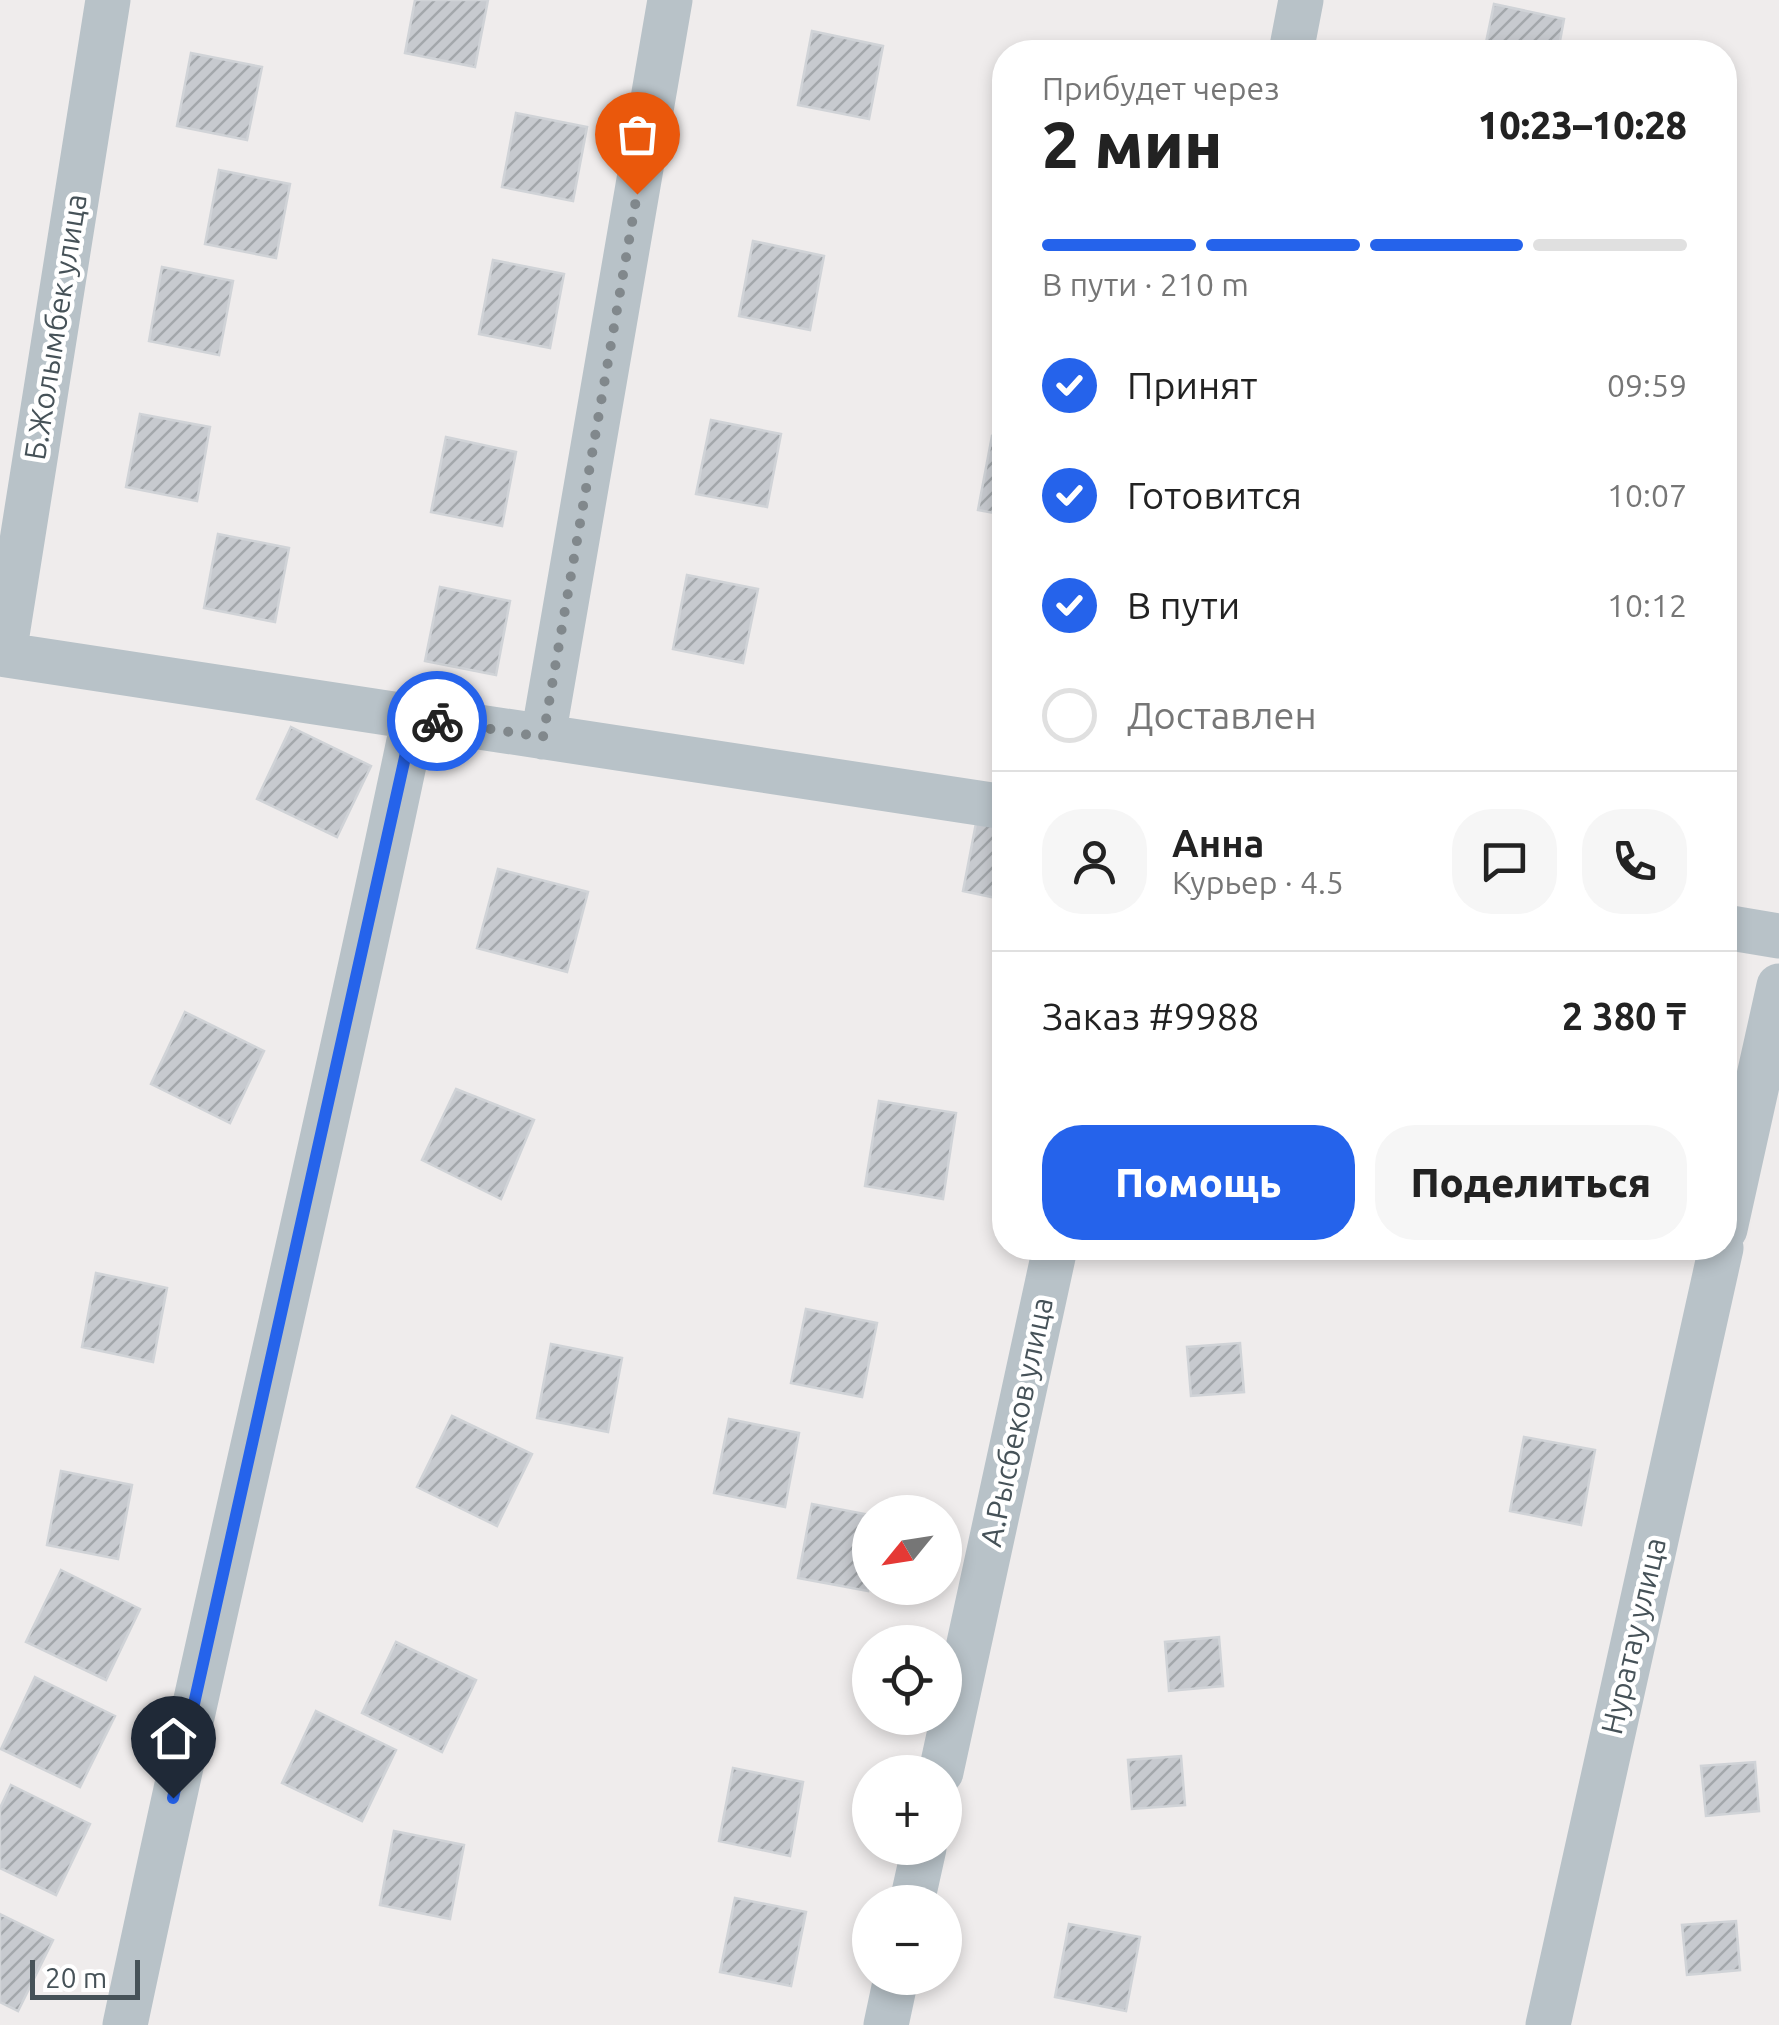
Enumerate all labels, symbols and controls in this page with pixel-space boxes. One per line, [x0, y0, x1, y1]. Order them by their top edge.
text: Прибудет через [1042, 70, 1280, 106]
pin [595, 92, 680, 195]
text: 10:23–10:28 [1478, 104, 1687, 146]
icon: bag [610, 107, 665, 162]
text: 2 мин [1042, 107, 1223, 180]
street label: Б.Жолымбек улица [17, 191, 93, 462]
text: В пути · 210 m [1042, 266, 1249, 302]
icon: check [1042, 358, 1097, 413]
text: Принят [1127, 364, 1257, 406]
text: 09:59 [1607, 367, 1687, 403]
icon: check [1042, 468, 1097, 523]
text: Готовится [1127, 474, 1302, 516]
text: 10:07 [1607, 477, 1687, 513]
icon: check [1042, 578, 1097, 633]
text: В пути [1127, 584, 1240, 626]
text: 10:12 [1607, 587, 1687, 623]
courier [387, 671, 487, 771]
icon: bike [410, 694, 465, 749]
text: Доставлен [1127, 694, 1317, 736]
button: person [1042, 809, 1147, 914]
button: chat [1452, 809, 1557, 914]
button: phone [1582, 809, 1687, 914]
text: Анна [1172, 822, 1264, 864]
text: Курьер · 4.5 [1172, 864, 1344, 900]
text: Заказ #9988 [1042, 995, 1260, 1037]
text: 2 380 ₸ [1562, 995, 1687, 1037]
button: Помощь [1042, 1125, 1355, 1240]
button: Поделиться [1375, 1125, 1687, 1240]
street label: А.Рысбеков улица [973, 1294, 1059, 1550]
north arrow [852, 1495, 962, 1605]
map controls [852, 1495, 962, 1995]
street label: Нуратау улица [1594, 1534, 1672, 1737]
button: locate [852, 1625, 962, 1735]
pin [131, 1696, 216, 1799]
icon: home [146, 1711, 201, 1766]
button: + [852, 1755, 962, 1865]
button: − [852, 1885, 962, 1995]
scale bar [30, 1955, 140, 2000]
text: 20 m [45, 1962, 107, 1993]

